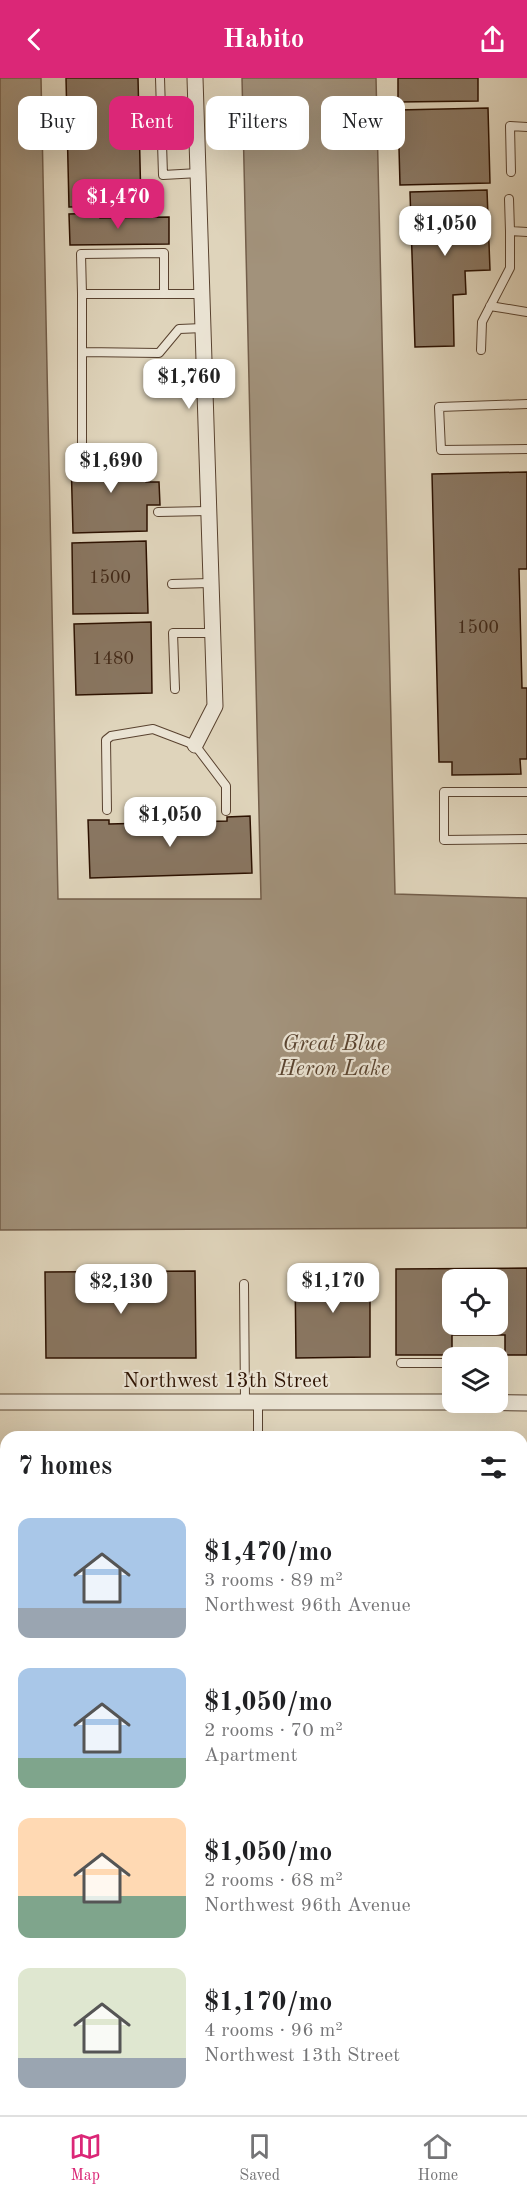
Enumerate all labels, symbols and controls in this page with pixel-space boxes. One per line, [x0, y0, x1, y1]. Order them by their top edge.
icon: back [18, 23, 51, 56]
icon: share [476, 23, 509, 56]
text: Habito [223, 26, 304, 53]
chip: Buy [18, 96, 97, 150]
chip: Rent [109, 96, 194, 150]
chip: Filters [206, 96, 309, 150]
chip: New [321, 96, 405, 150]
pin: $1,470 [69, 179, 167, 230]
text: $1,470 [86, 188, 150, 208]
pin: $1,050 [396, 206, 494, 257]
text: $1,050 [413, 215, 477, 235]
pin: $1,760 [140, 359, 238, 410]
text: $1,760 [157, 368, 221, 388]
pin: $1,690 [62, 443, 160, 494]
text: $1,690 [79, 452, 143, 472]
house number: 1500 [89, 569, 131, 587]
house number: 1500 [457, 619, 499, 637]
house number: 1480 [92, 650, 134, 668]
pin: $1,050 [121, 797, 219, 848]
text: $1,050 [138, 806, 202, 826]
water label: Great Blue Heron Lake [277, 1033, 390, 1080]
pin: $1,170 [284, 1263, 382, 1314]
pin: $2,130 [72, 1264, 170, 1315]
map controls [442, 1269, 508, 1413]
button: locate [442, 1269, 508, 1335]
text: $1,170 [301, 1272, 365, 1292]
text: $2,130 [89, 1273, 153, 1293]
button: layers [442, 1347, 508, 1413]
street label: Northwest 13th Street [123, 1371, 329, 1392]
icon: filters [477, 1451, 510, 1484]
text: 7 homes [18, 1454, 112, 1480]
text: $1,470/mo [204, 1540, 332, 1566]
icon: home [66, 1542, 138, 1614]
text: 3 rooms · 89 m² [204, 1571, 343, 1591]
text: Northwest 96th Avenue [204, 1596, 411, 1616]
text: $1,050/mo [204, 1690, 332, 1716]
icon: home [66, 1692, 138, 1764]
text: 2 rooms · 70 m² [204, 1721, 343, 1741]
text: Apartment [204, 1746, 298, 1766]
text: $1,050/mo [204, 1840, 332, 1866]
icon: home [66, 1842, 138, 1914]
text: 2 rooms · 68 m² [204, 1871, 343, 1891]
text: Northwest 96th Avenue [204, 1896, 411, 1916]
text: $1,170/mo [204, 1990, 332, 2016]
icon: home [66, 1992, 138, 2064]
text: 4 rooms · 96 m² [204, 2021, 343, 2041]
text: Northwest 13th Street [204, 2046, 400, 2066]
tab: Map [69, 2130, 102, 2186]
tab: Saved [239, 2130, 280, 2186]
tab: Home [418, 2130, 458, 2186]

